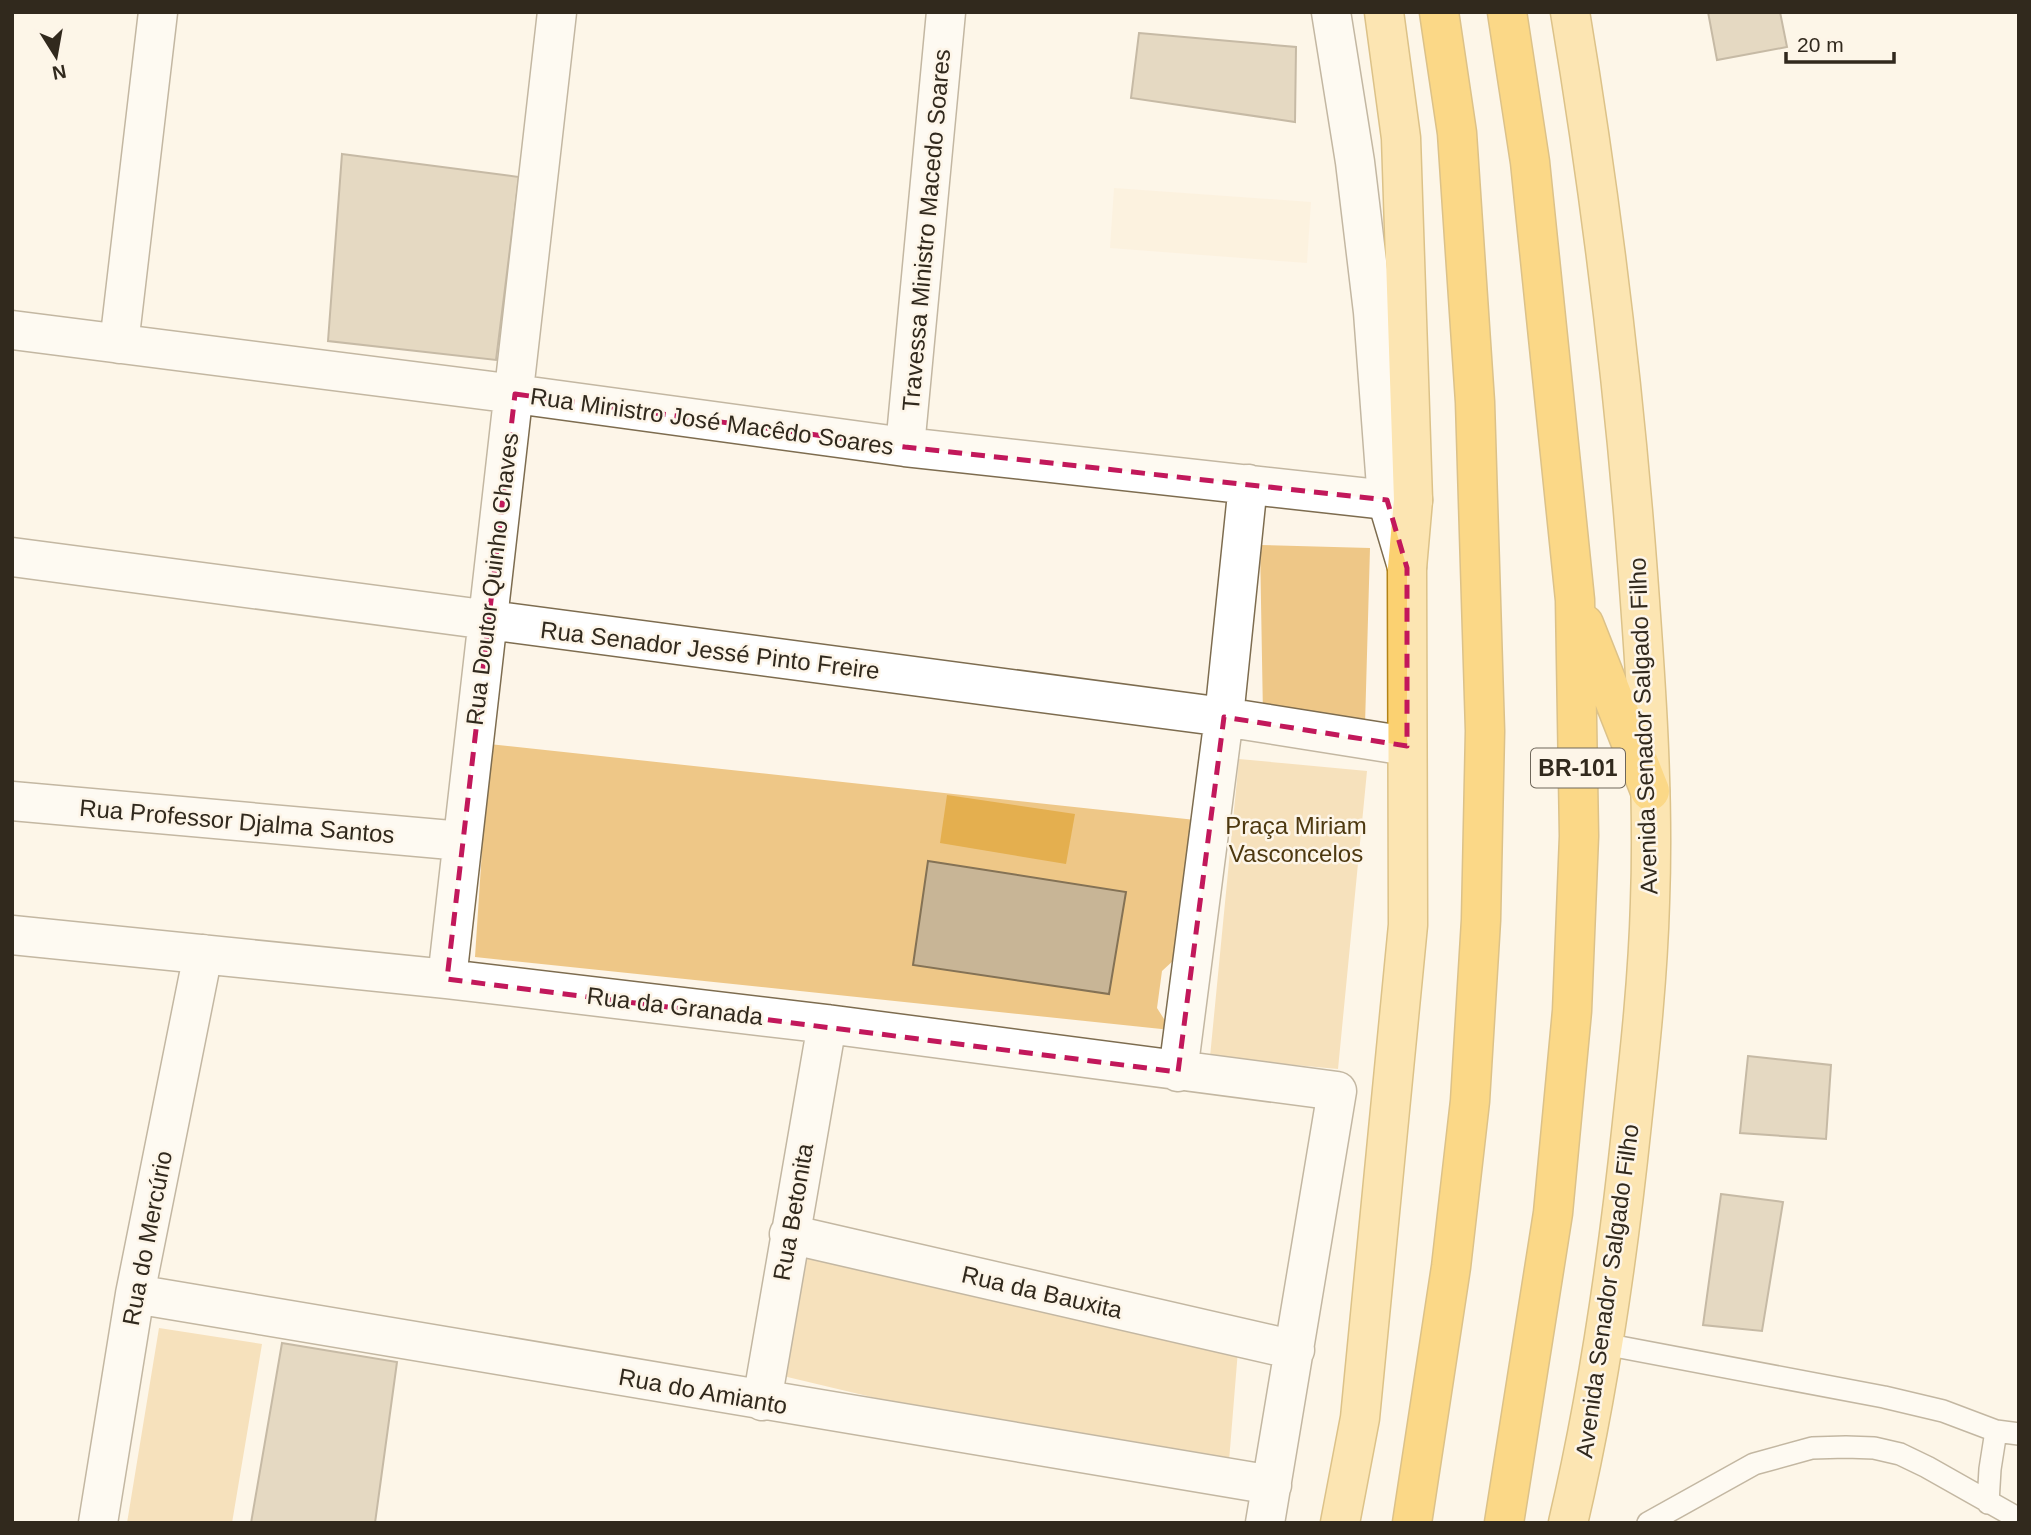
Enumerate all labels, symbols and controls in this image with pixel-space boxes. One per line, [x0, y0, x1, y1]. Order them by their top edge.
north arrow [21, 21, 91, 91]
scale bar [1786, 21, 1895, 65]
text: 20 m [1797, 33, 1844, 56]
street label: Travessa Ministro Macedo Soares [897, 48, 955, 412]
text: N [50, 61, 68, 84]
street label: Rua Ministro José Macêdo Soares [528, 382, 896, 460]
street label: Rua Doutor Quinho Chaves [461, 431, 523, 727]
street label: Avenida Senador Salgado Filho [1624, 557, 1662, 895]
street label: Rua Senador Jessé Pinto Freire [539, 616, 881, 684]
road number: BR-101 [1531, 748, 1625, 788]
street label: Rua Professor Djalma Santos [78, 794, 396, 848]
park label: Praça Miriam Vasconcelos [1225, 812, 1367, 867]
street label: Rua da Granada [585, 982, 765, 1030]
street label: Avenida Senador Salgado Filho [1570, 1122, 1644, 1460]
street label: Rua Betonita [768, 1141, 818, 1283]
street label: Rua do Mercúrio [117, 1148, 177, 1328]
street label: Rua da Bauxita [959, 1260, 1126, 1324]
street label: Rua do Amianto [617, 1363, 789, 1419]

